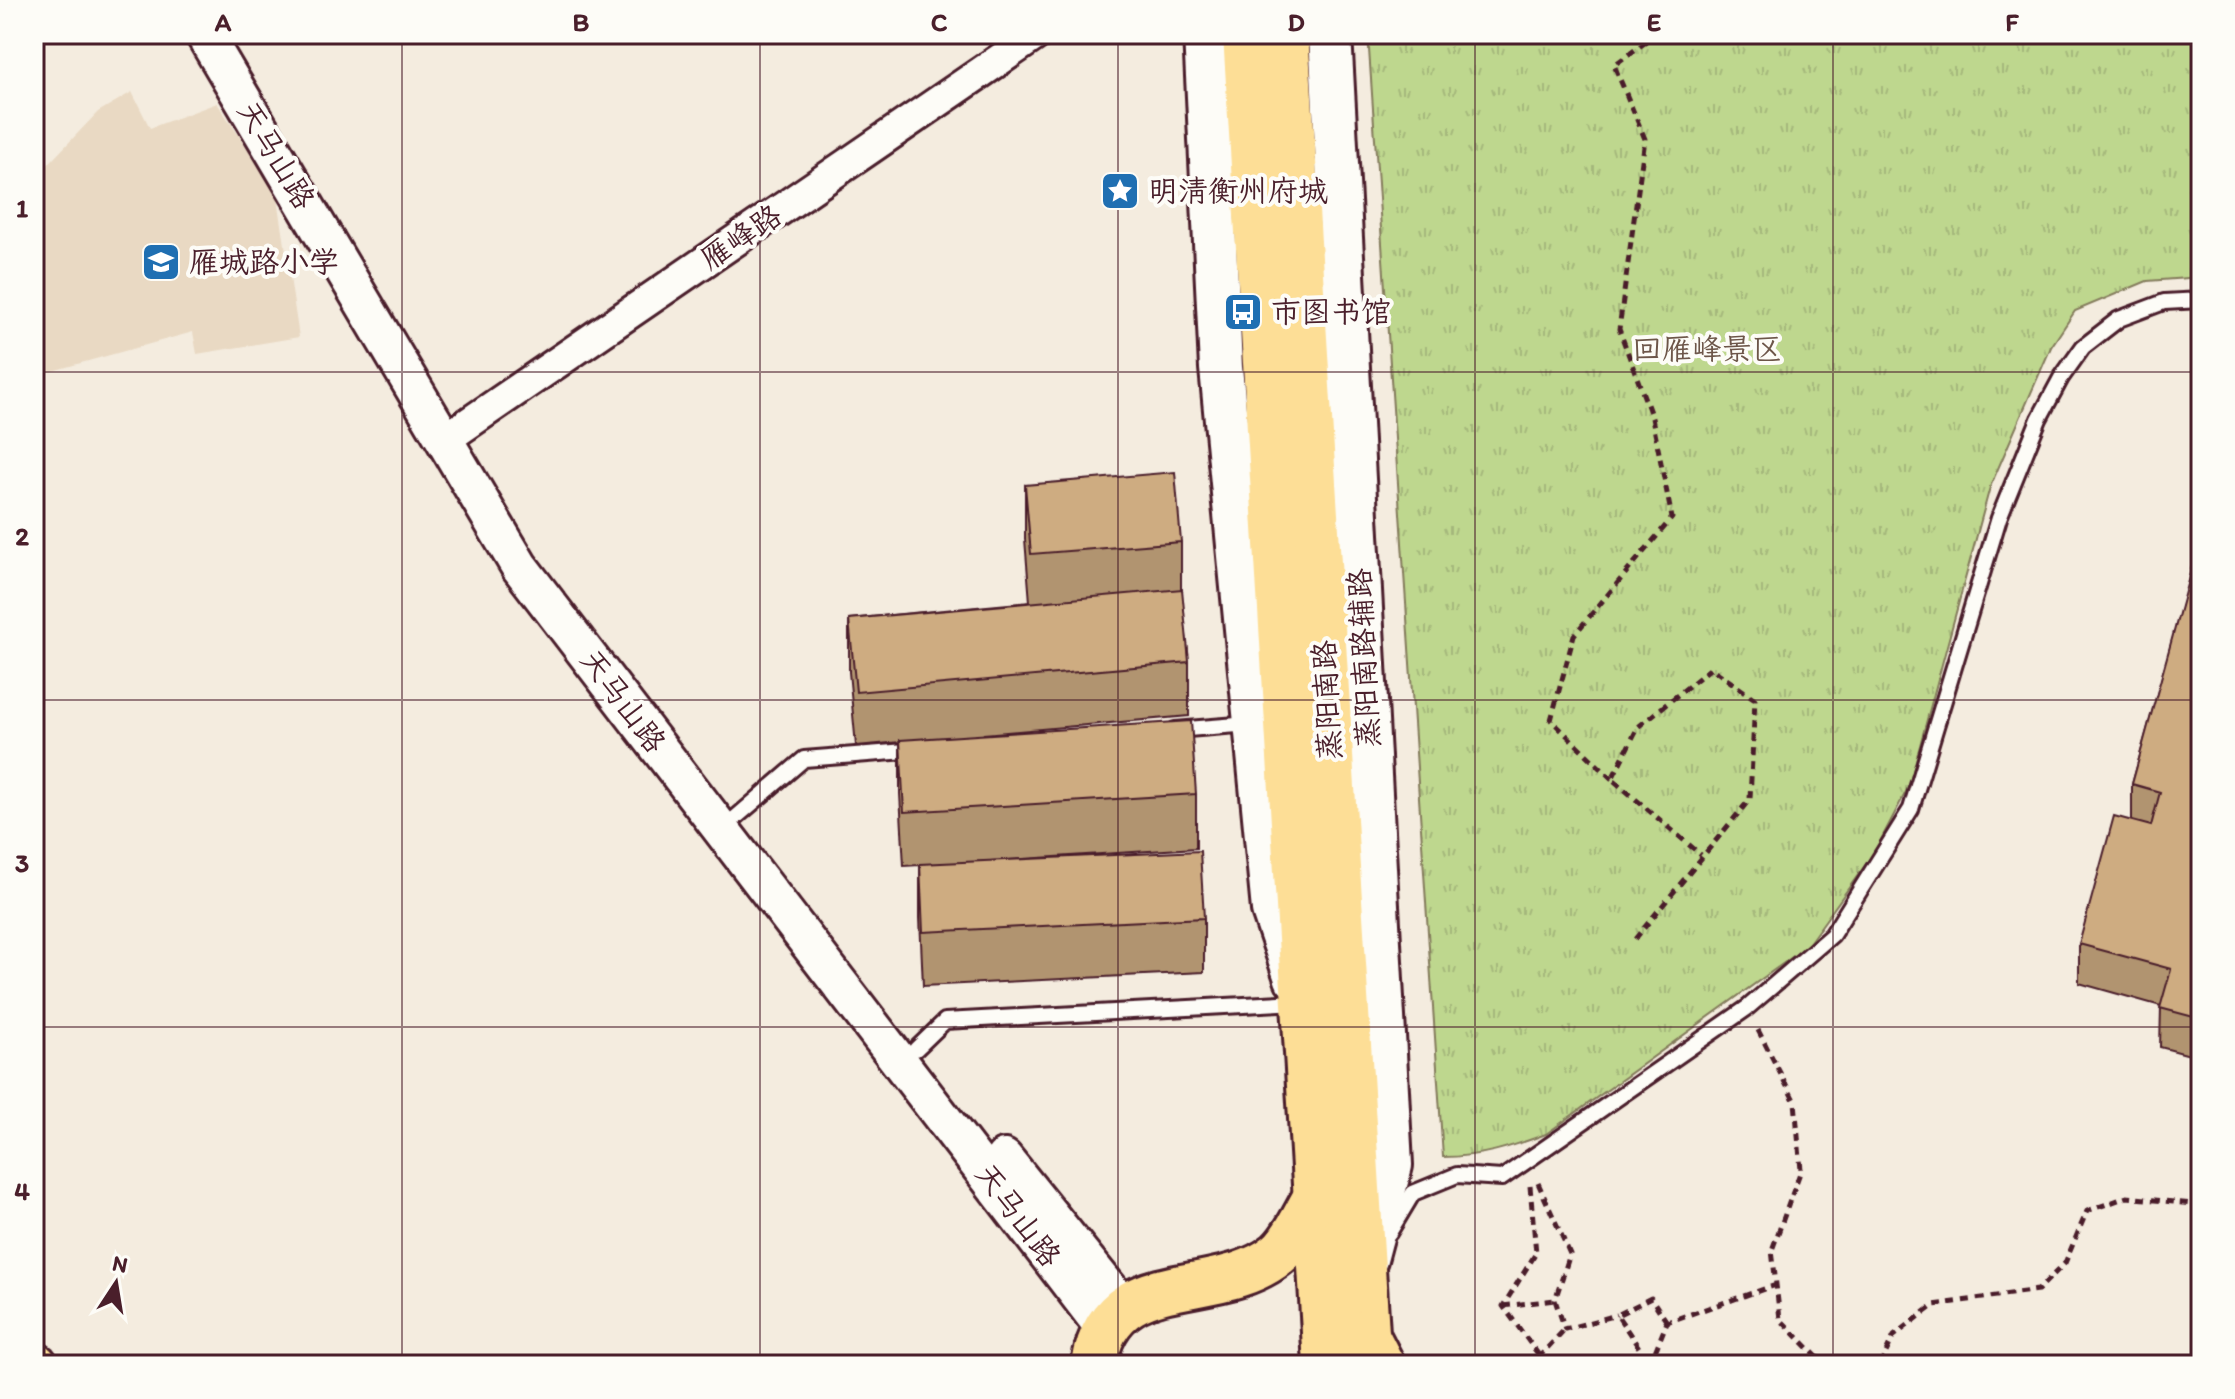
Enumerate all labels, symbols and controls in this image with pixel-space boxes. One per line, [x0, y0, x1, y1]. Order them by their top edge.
text: A [214, 6, 232, 38]
text: B [573, 6, 590, 38]
text: C [931, 6, 948, 38]
text: D [1287, 6, 1305, 38]
text: E [1647, 6, 1661, 38]
text: F [2005, 6, 2019, 38]
street label: 天马山路 [230, 94, 323, 216]
place icon: 明清衡州府城 [1099, 170, 1141, 212]
place label: 明清衡州府城 [1148, 172, 1328, 209]
text: 1 [16, 192, 28, 224]
street label: 雁峰路 [693, 196, 788, 277]
school or university icon: 雁城路小学 [140, 241, 182, 283]
place label: 雁城路小学 [189, 243, 339, 280]
bus stop icon: 市图书馆 [1222, 291, 1264, 333]
place label: 市图书馆 [1271, 293, 1391, 330]
park label: 回雁峰景区 [1632, 330, 1782, 367]
text: 2 [15, 520, 29, 552]
street label: 蒸阳南路辅路 [1340, 567, 1387, 749]
street label: 蒸阳南路 [1305, 639, 1348, 761]
street label: 天马山路 [573, 642, 674, 760]
text: 3 [15, 847, 29, 879]
street label: 天马山路 [968, 1156, 1069, 1274]
text: 4 [14, 1175, 30, 1207]
north arrow [76, 1243, 156, 1323]
text: N [110, 1249, 130, 1279]

